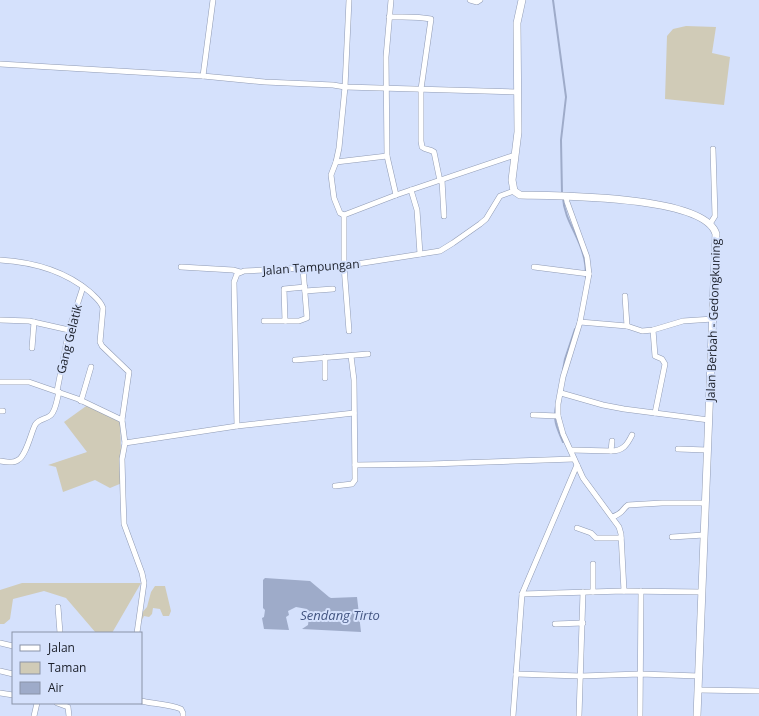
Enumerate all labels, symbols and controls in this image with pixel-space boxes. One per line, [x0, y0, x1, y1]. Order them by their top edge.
street label: Jalan Berbah - Gedongkuning [702, 238, 724, 403]
street label: Jalan Tampungan [261, 255, 360, 279]
street label: Gang Gelatik [52, 302, 86, 376]
water label: Sendang Tirto [300, 606, 380, 624]
legend [12, 632, 142, 704]
text: Jalan [47, 639, 75, 656]
text: Taman [48, 659, 86, 676]
text: Air [48, 679, 64, 696]

